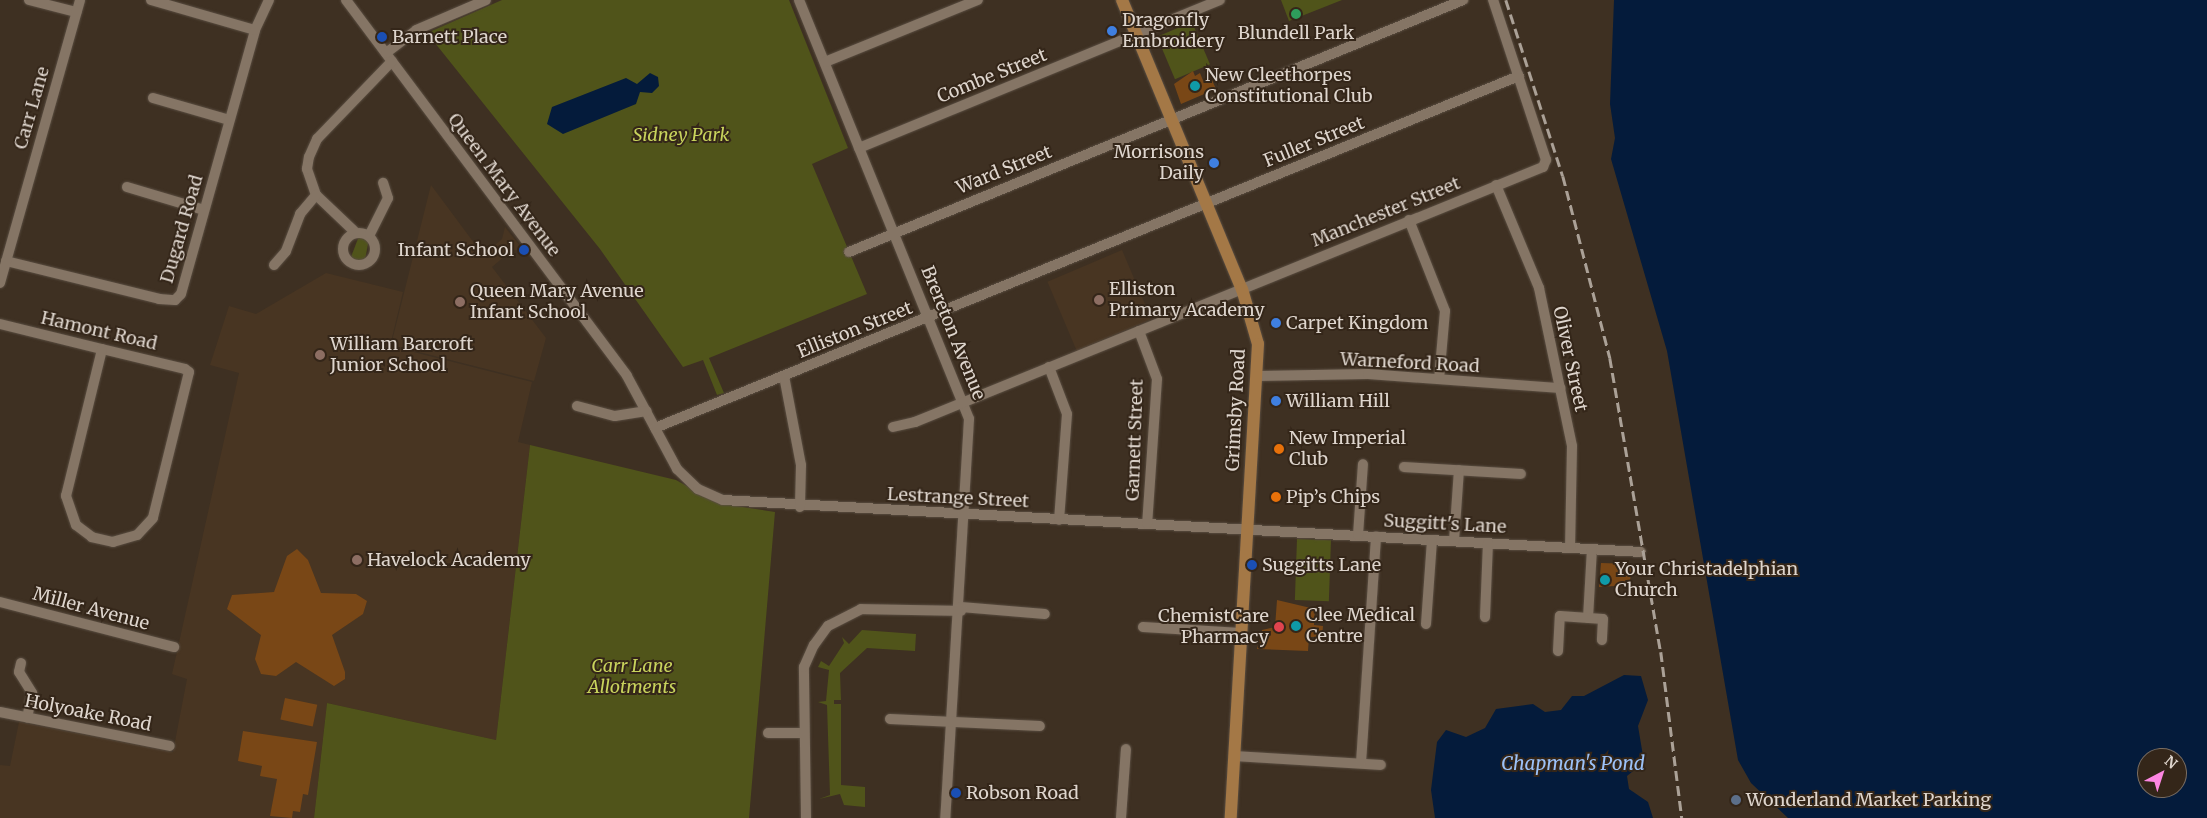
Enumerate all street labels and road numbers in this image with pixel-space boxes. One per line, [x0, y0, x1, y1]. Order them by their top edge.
street label: Combe Street [934, 44, 1050, 108]
street label: Carr Lane [10, 64, 54, 152]
street label: Queen Mary Avenue [443, 109, 565, 261]
street label: Fuller Street [1261, 112, 1367, 172]
street label: Ward Street [953, 141, 1055, 199]
street label: Dugard Road [156, 172, 208, 286]
street label: Manchester Street [1309, 172, 1463, 252]
street label: Brereton Avenue [916, 263, 990, 403]
street label: Elliston Street [794, 297, 916, 363]
street label: Oliver Street [1548, 304, 1592, 414]
street label: Hamont Road [39, 307, 159, 355]
street label: Grimsby Road [1222, 348, 1250, 472]
street label: Warneford Road [1340, 349, 1480, 377]
street label: Garnett Street [1122, 379, 1148, 501]
street label: Lestrange Street [887, 483, 1029, 513]
street label: Suggitt's Lane [1383, 510, 1507, 538]
street label: Miller Avenue [30, 583, 152, 635]
street label: Holyoake Road [23, 690, 153, 736]

